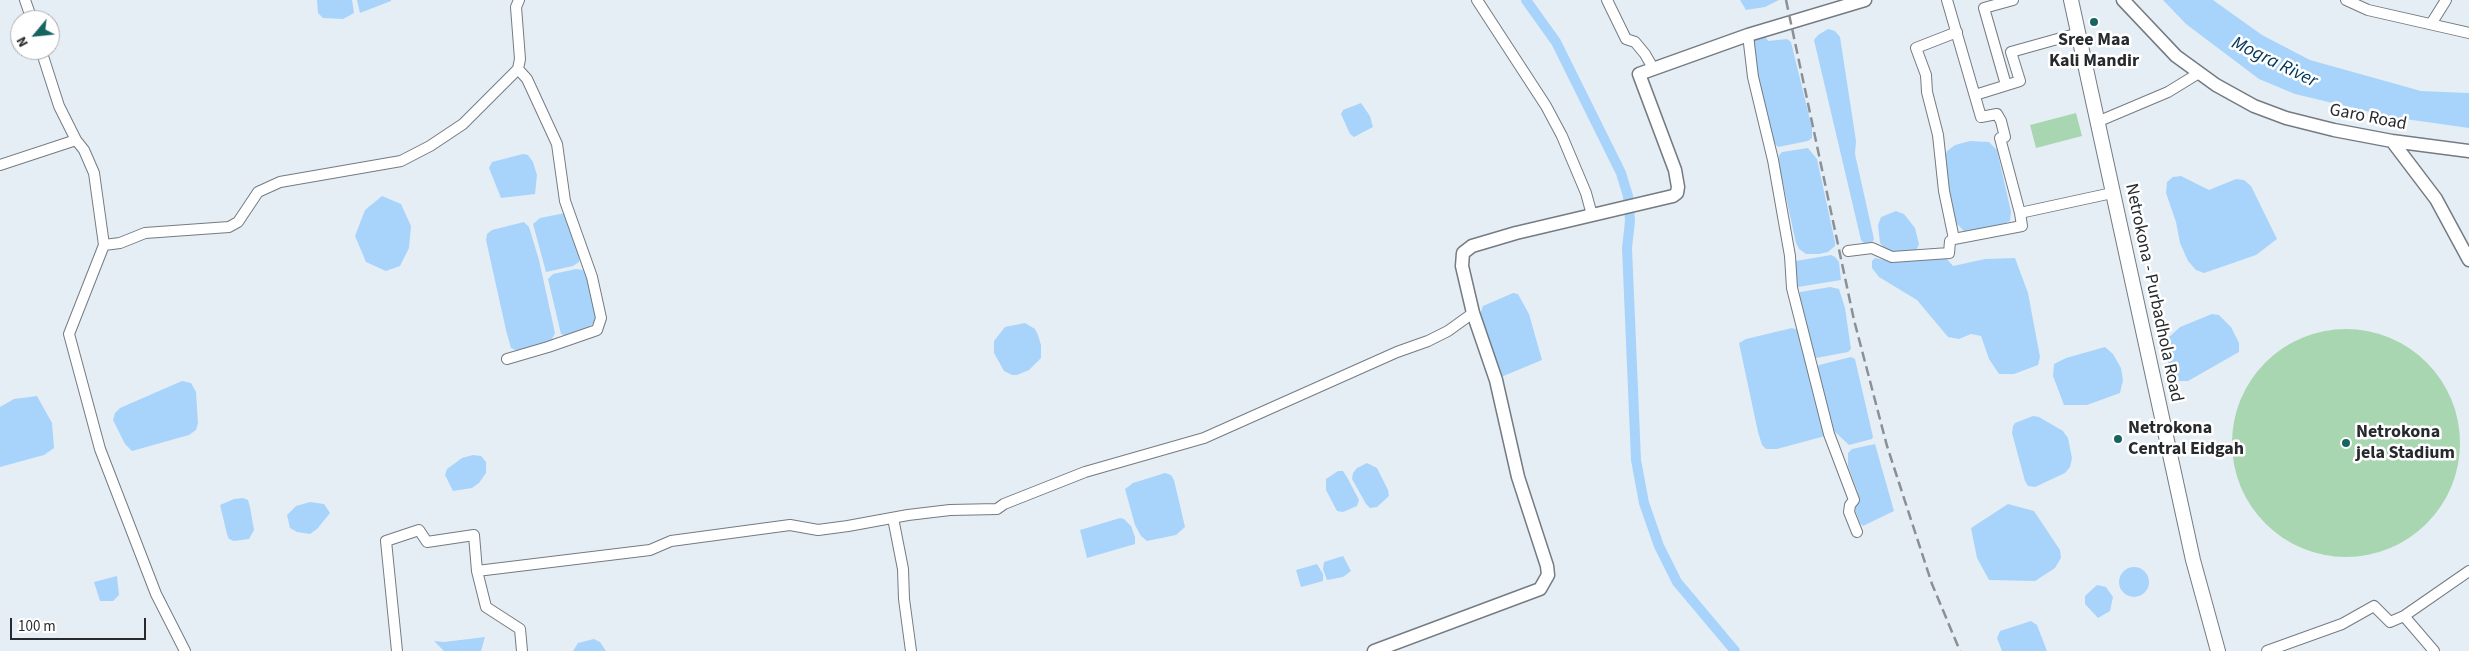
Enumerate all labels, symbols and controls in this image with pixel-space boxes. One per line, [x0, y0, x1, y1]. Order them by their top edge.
north arrow [10, 10, 60, 60]
marker: Sree Maa Kali Mandir [2088, 16, 2100, 28]
place label: Sree Maa Kali Mandir [2049, 30, 2139, 72]
water label: Mogra River [2227, 32, 2321, 94]
text: N [12, 33, 34, 50]
street label: Garo Road [2328, 100, 2408, 136]
street label: Netrokona - Purbadhola Road [2119, 182, 2187, 404]
place label: Netrokona Central Eidgah [2128, 418, 2244, 460]
place label: Netrokona jela Stadium [2356, 422, 2455, 464]
marker: Netrokona Central Eidgah [2112, 433, 2124, 445]
marker: Netrokona jela Stadium [2340, 437, 2352, 449]
scale bar [12, 608, 149, 640]
text: 100 m [18, 616, 56, 637]

